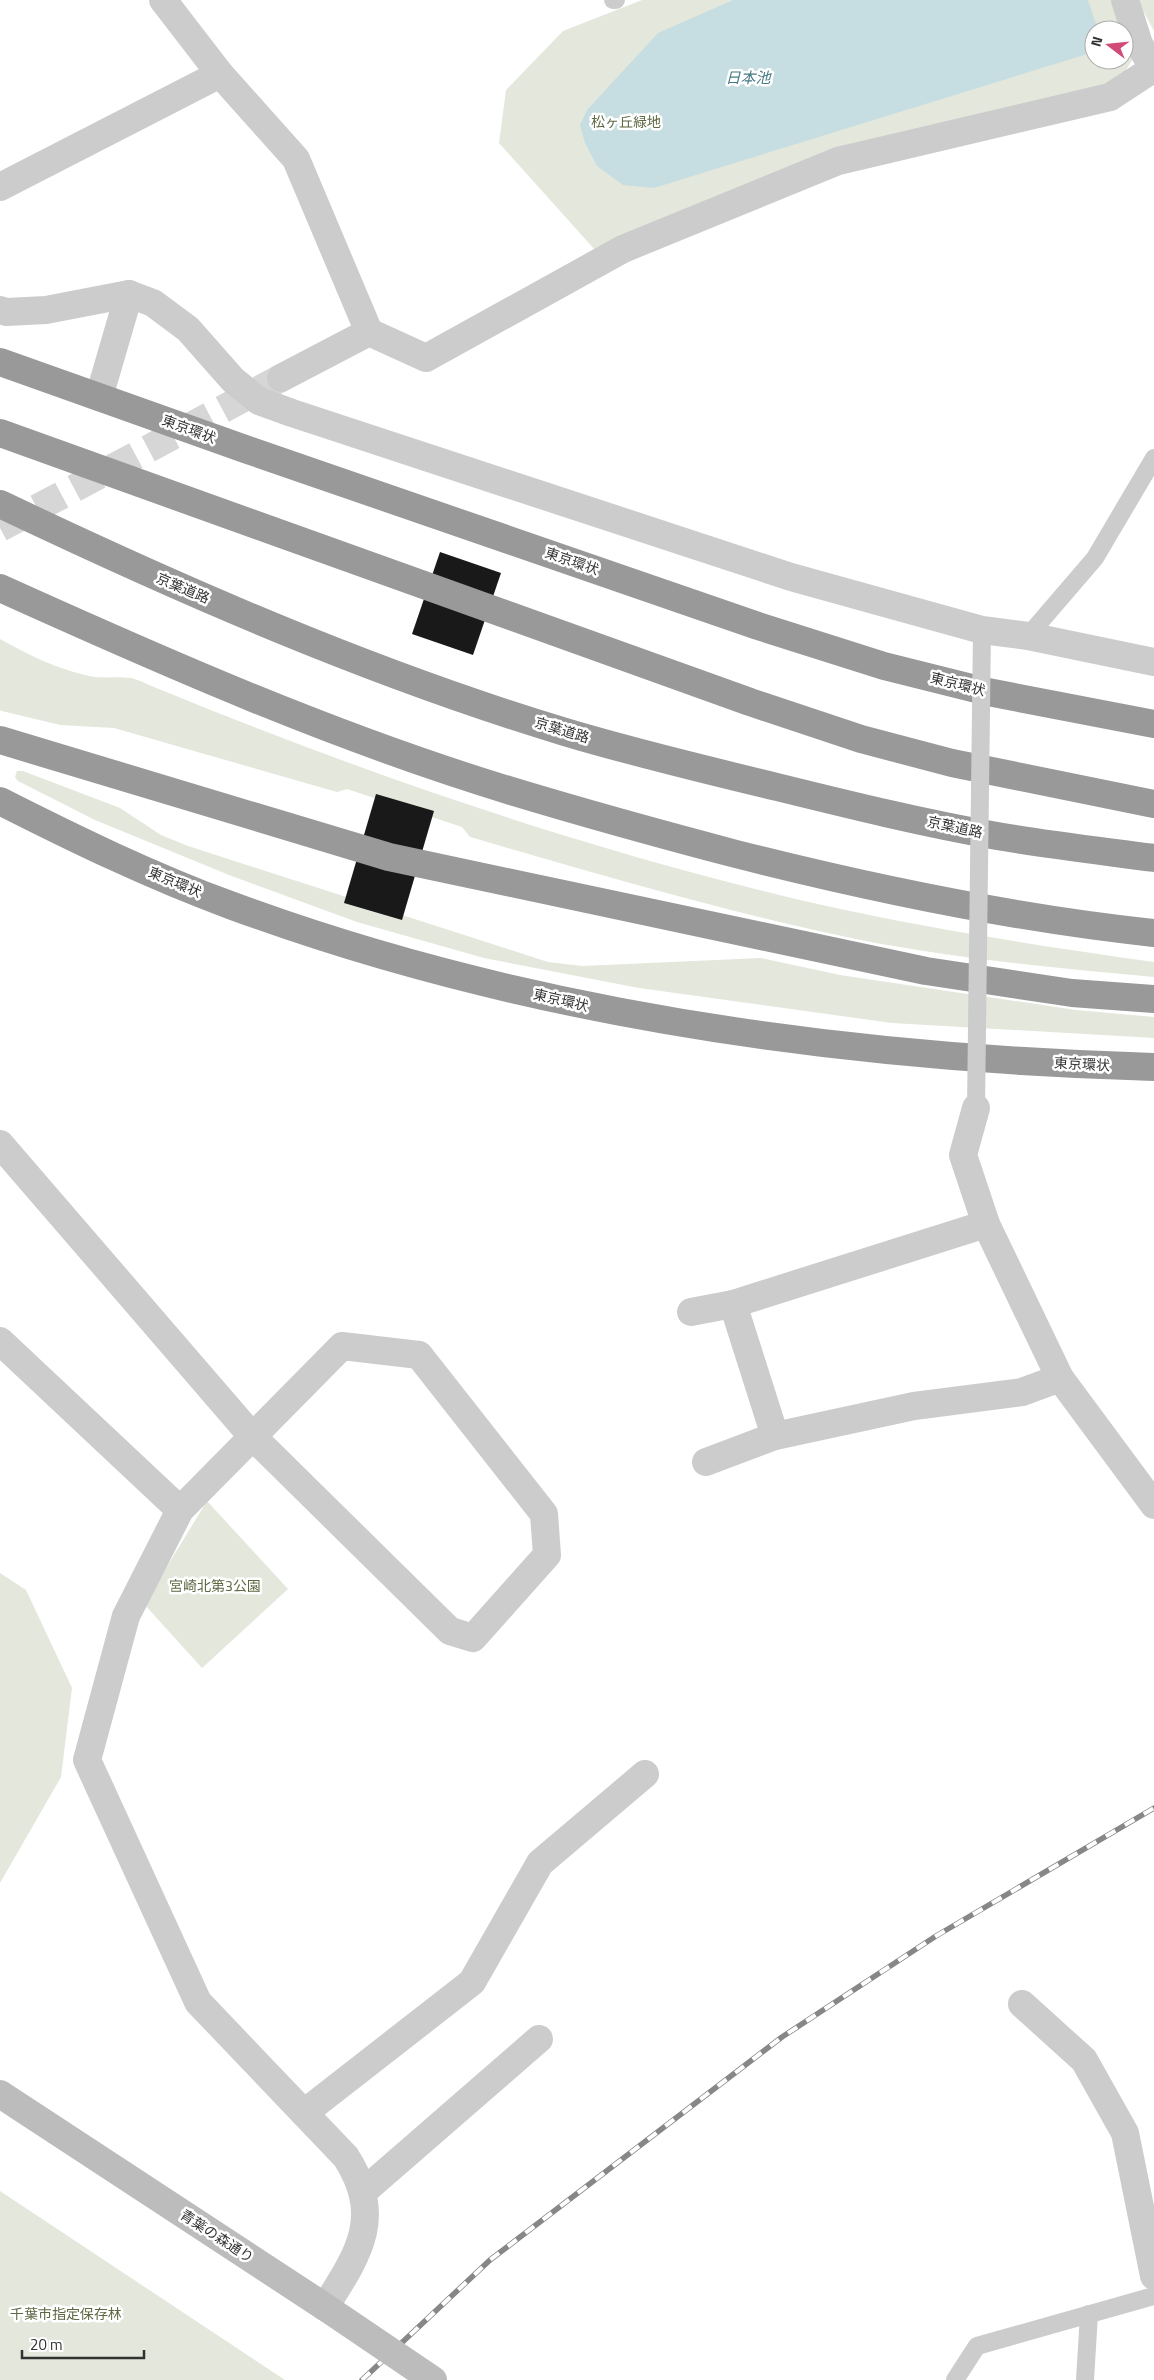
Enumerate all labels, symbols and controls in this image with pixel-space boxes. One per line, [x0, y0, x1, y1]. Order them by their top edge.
north arrow [1084, 20, 1134, 70]
text: N [1085, 34, 1107, 49]
water label: 日本池 [725, 66, 772, 89]
park label: 松ヶ丘緑地 [591, 111, 661, 132]
street label: 東京環状 [159, 409, 219, 448]
street label: 東京環状 [542, 541, 602, 580]
street label: 京葉道路 [153, 567, 213, 608]
street label: 東京環状 [928, 667, 988, 700]
street label: 京葉道路 [532, 711, 592, 748]
street label: 京葉道路 [926, 810, 985, 843]
street label: 東京環状 [145, 861, 205, 902]
street label: 東京環状 [531, 983, 591, 1016]
street label: 東京環状 [1054, 1052, 1111, 1075]
park label: 宮崎北第3公園 [169, 1575, 261, 1596]
street label: 青葉の森通り [176, 2204, 258, 2267]
park label: 千葉市指定保存林 [10, 2303, 122, 2324]
scale bar [22, 2328, 145, 2360]
text: 20 m [30, 2333, 63, 2356]

